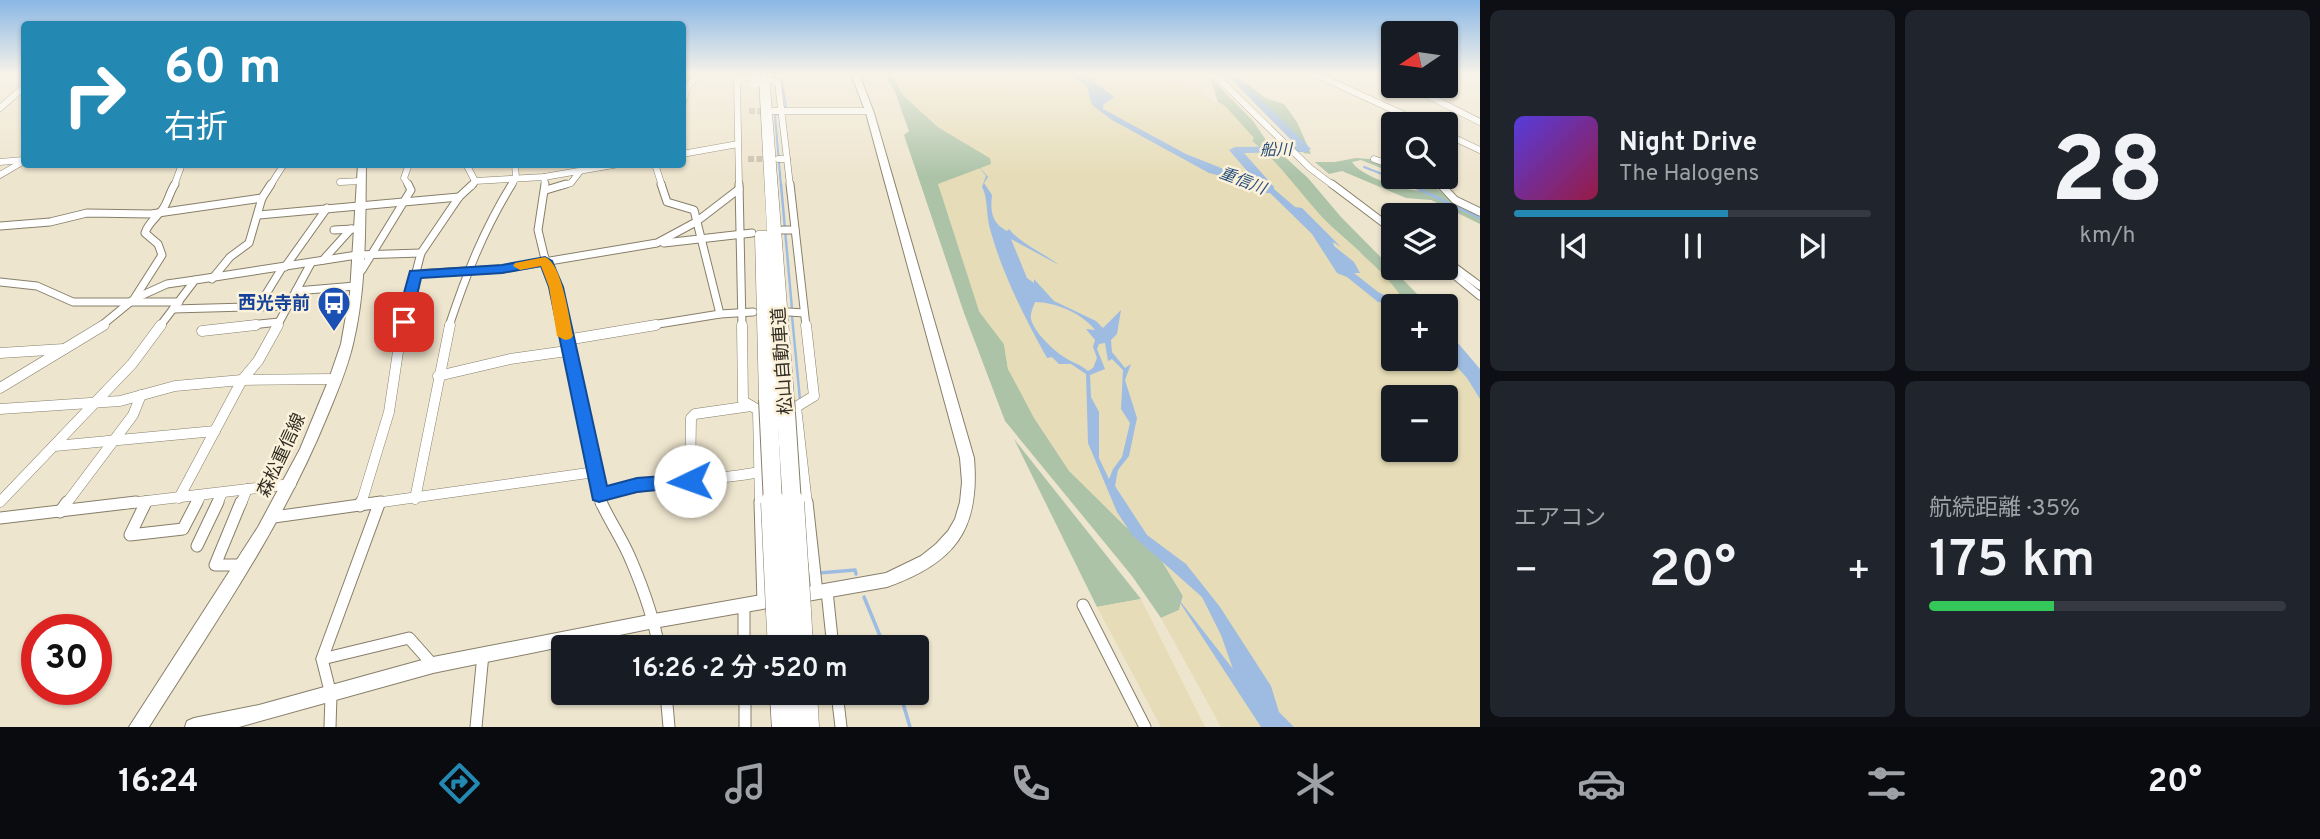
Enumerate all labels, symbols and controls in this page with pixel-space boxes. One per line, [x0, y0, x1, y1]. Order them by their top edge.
north arrow [1381, 21, 1458, 98]
map controls [1381, 21, 1458, 462]
text: 60 m [164, 39, 282, 101]
icon: right [49, 49, 140, 140]
text: 右折 [164, 109, 228, 149]
button: search [1381, 112, 1458, 189]
text: 28 [2051, 119, 2164, 234]
text: Night Drive [1619, 127, 1757, 160]
water label: 船川 [1260, 141, 1294, 161]
text: The Halogens [1619, 160, 1759, 189]
water label: 重信川 [1216, 164, 1270, 201]
button: layers [1381, 203, 1458, 280]
text: km/h [2080, 222, 2135, 251]
icon: previous [1555, 227, 1593, 265]
icon: pause [1674, 227, 1712, 265]
icon: next [1793, 227, 1831, 265]
bus stop icon: 西光寺前 [315, 284, 353, 333]
pin [374, 292, 434, 352]
place label: 西光寺前 [238, 293, 310, 316]
button: + [1381, 294, 1458, 371]
icon: arrive [385, 303, 423, 341]
street label: 松山自動車道 [768, 306, 799, 416]
button: − [1381, 385, 1458, 462]
street label: 森松重信線 [253, 410, 312, 501]
position arrow [653, 444, 727, 518]
text: 航続距離 · 35% [1929, 495, 2080, 524]
text: エアコン [1514, 505, 1606, 534]
text: 175 km [1929, 529, 2095, 595]
text: 20° [1649, 539, 1736, 605]
text: − [1514, 548, 1539, 597]
text: + [1846, 548, 1871, 597]
speed limit sign: 30 [21, 614, 112, 705]
text: 16:26 · 2 分 · 520 m [632, 653, 848, 686]
icon: directions [435, 759, 484, 808]
icon: music [721, 759, 770, 808]
icon: phone [1006, 759, 1055, 808]
icon: climate [1291, 759, 1340, 808]
icon: car [1577, 759, 1626, 808]
icon: filters [1862, 759, 1911, 808]
text: 16:24 [118, 763, 199, 803]
text: 20° [2148, 763, 2202, 803]

